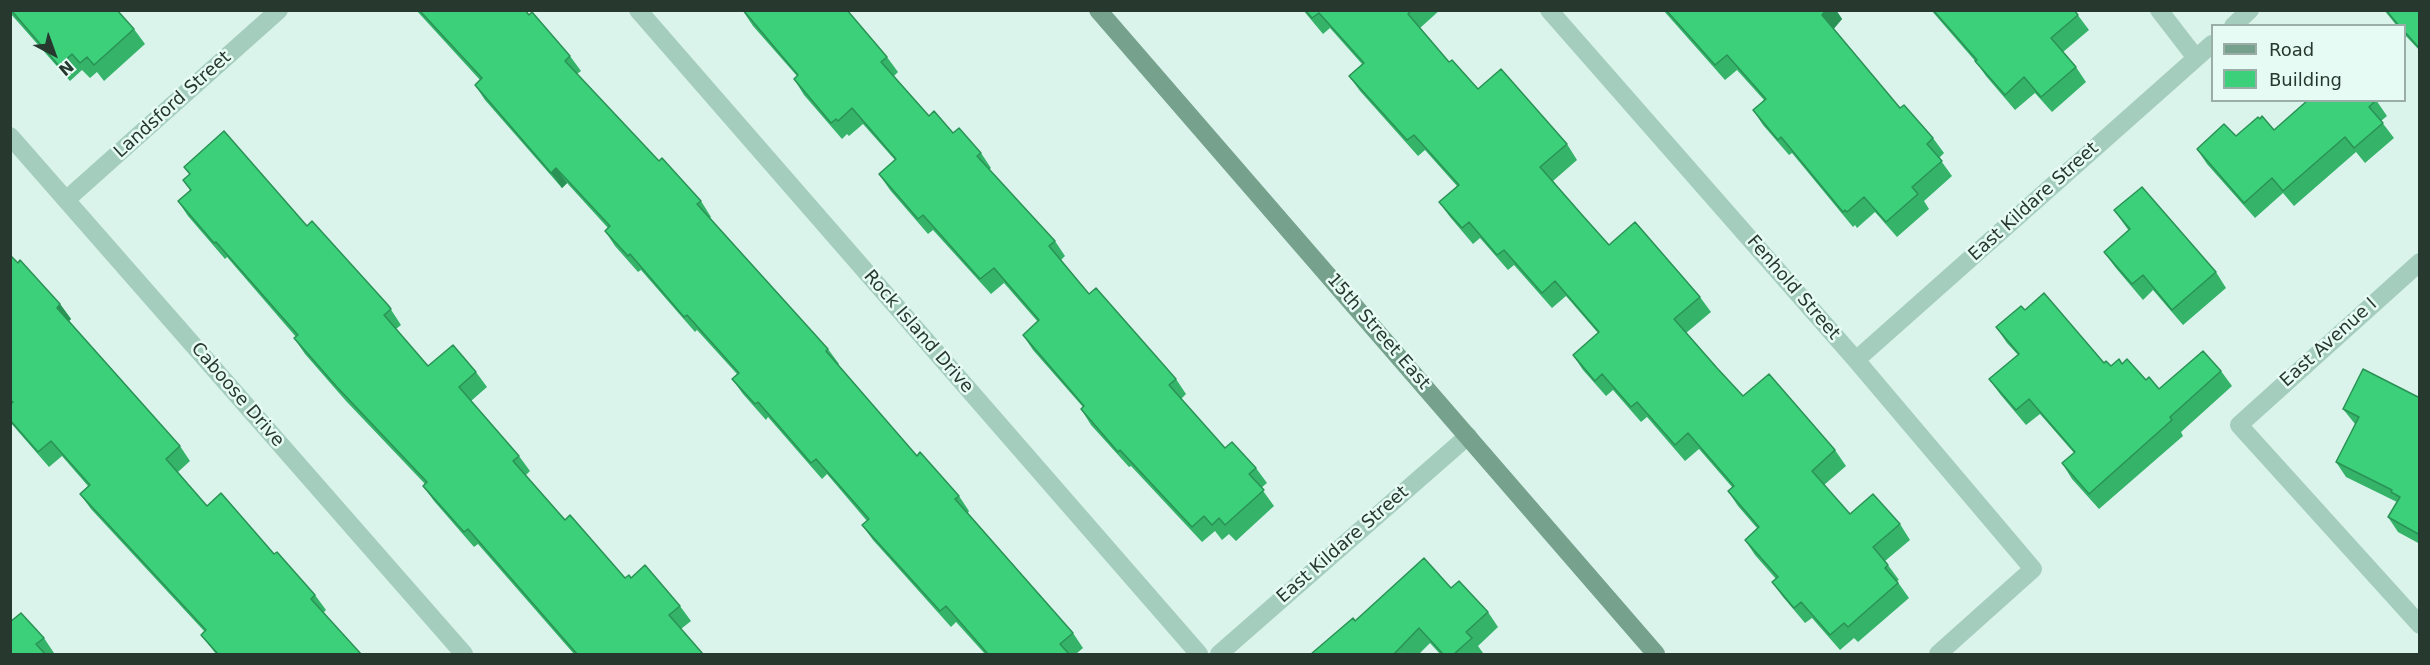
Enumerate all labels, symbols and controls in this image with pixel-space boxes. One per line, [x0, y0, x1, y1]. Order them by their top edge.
north arrow [24, 24, 84, 84]
legend [2211, 24, 2406, 102]
text: Road [2269, 39, 2314, 60]
street label: Landsford Street [110, 47, 236, 163]
text: N [55, 56, 77, 80]
text: Building [2269, 69, 2342, 90]
street label: East Kildare Street [1965, 138, 2103, 266]
street label: Fenhold Street [1742, 231, 1844, 345]
street label: Rock Island Drive [859, 266, 977, 398]
street label: 15th Street East [1322, 270, 1434, 394]
street label: East Avenue I [2276, 294, 2382, 392]
street label: Caboose Drive [186, 338, 288, 452]
street label: East Kildare Street [1273, 482, 1413, 608]

